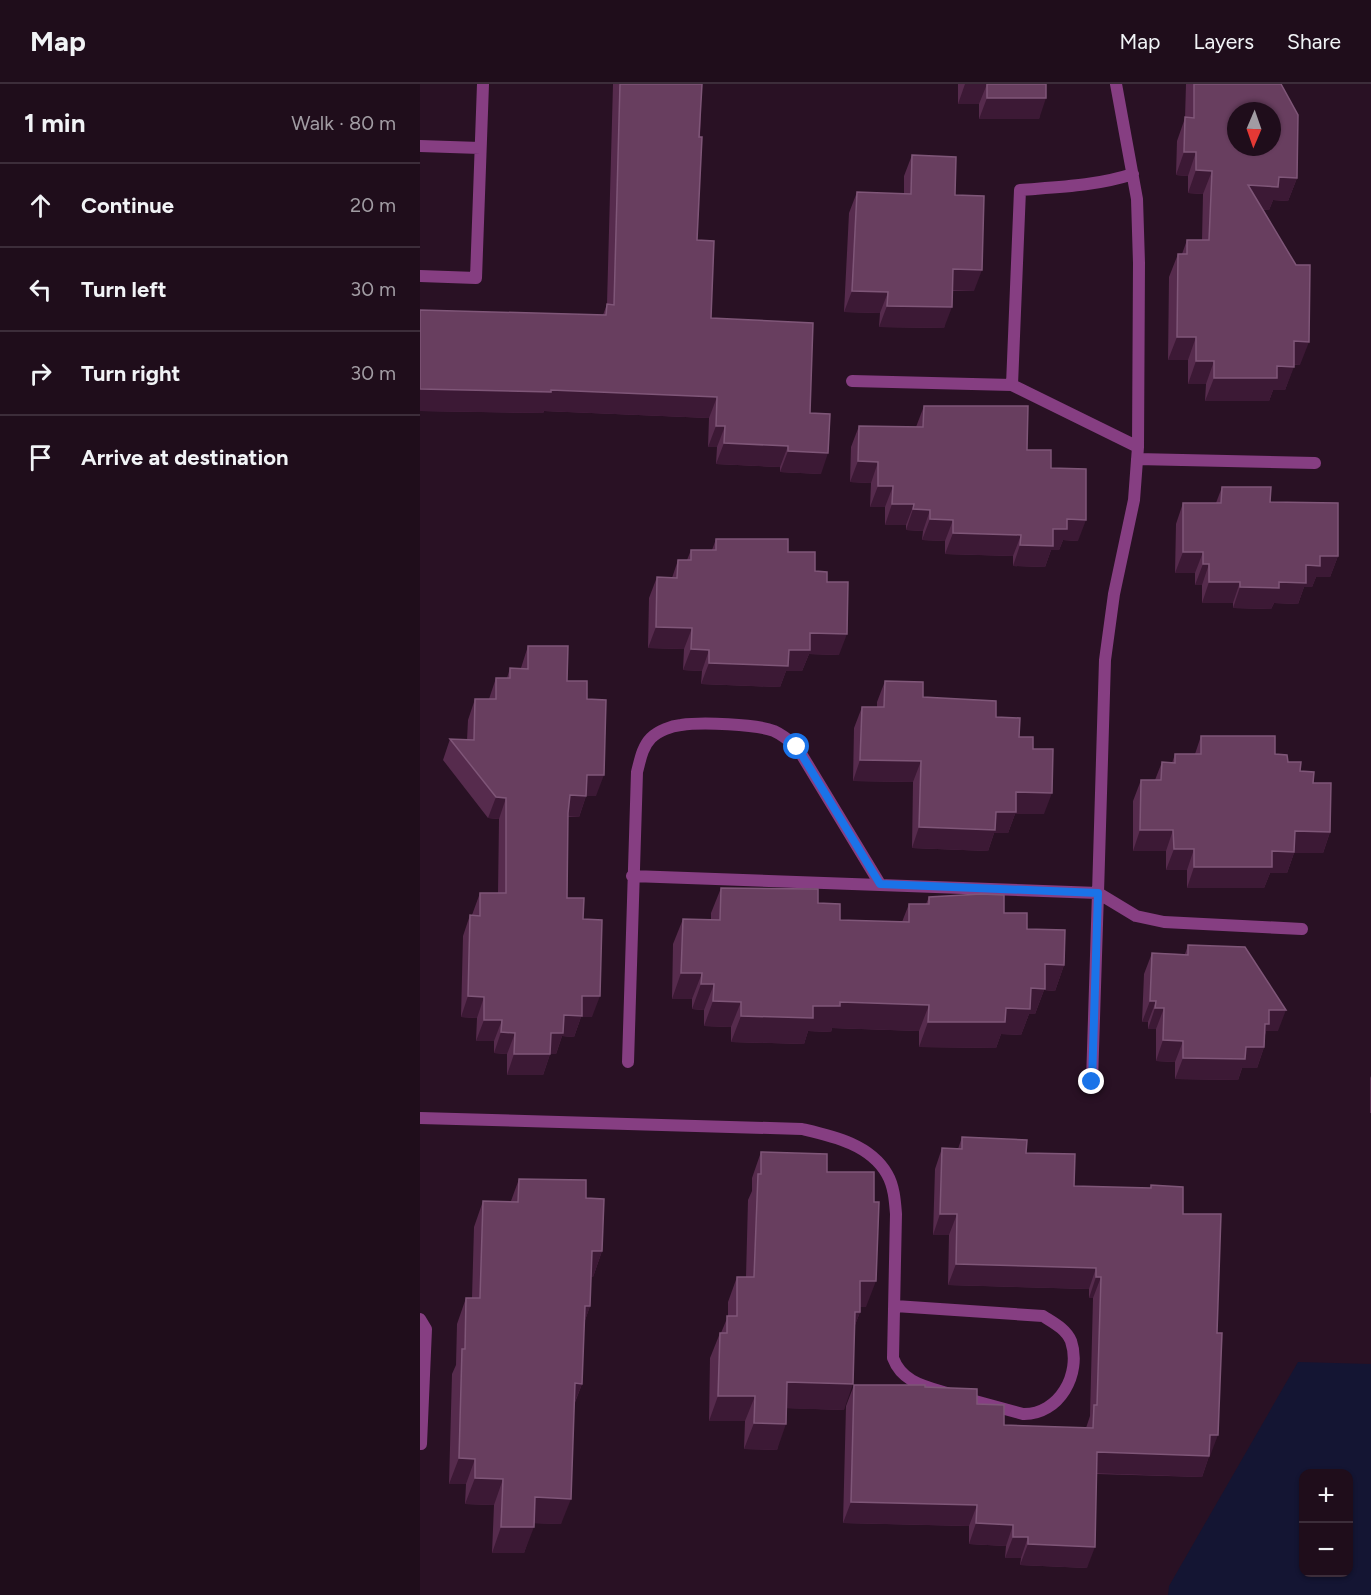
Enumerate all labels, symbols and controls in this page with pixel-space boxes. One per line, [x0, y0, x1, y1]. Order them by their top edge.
text: Map [30, 24, 86, 58]
text: Map [1120, 29, 1160, 54]
text: Layers [1193, 29, 1254, 54]
text: Share [1287, 29, 1341, 54]
north arrow [1227, 102, 1281, 156]
text: 1 min [24, 107, 85, 139]
text: Walk · 80 m [291, 111, 396, 135]
icon: ahead [24, 189, 57, 222]
text: Continue [81, 192, 174, 219]
text: 20 m [350, 193, 396, 217]
icon: left [24, 273, 57, 306]
text: Turn left [81, 276, 167, 303]
text: 30 m [350, 277, 396, 301]
icon: right [24, 357, 57, 390]
text: Turn right [81, 360, 180, 387]
text: 30 m [350, 361, 396, 385]
icon: arrive [24, 441, 57, 474]
text: Arrive at destination [81, 444, 289, 471]
route start [783, 733, 809, 759]
route end [1078, 1068, 1104, 1094]
map controls [1299, 1469, 1353, 1577]
button: + [1299, 1469, 1353, 1523]
button: − [1299, 1523, 1353, 1577]

